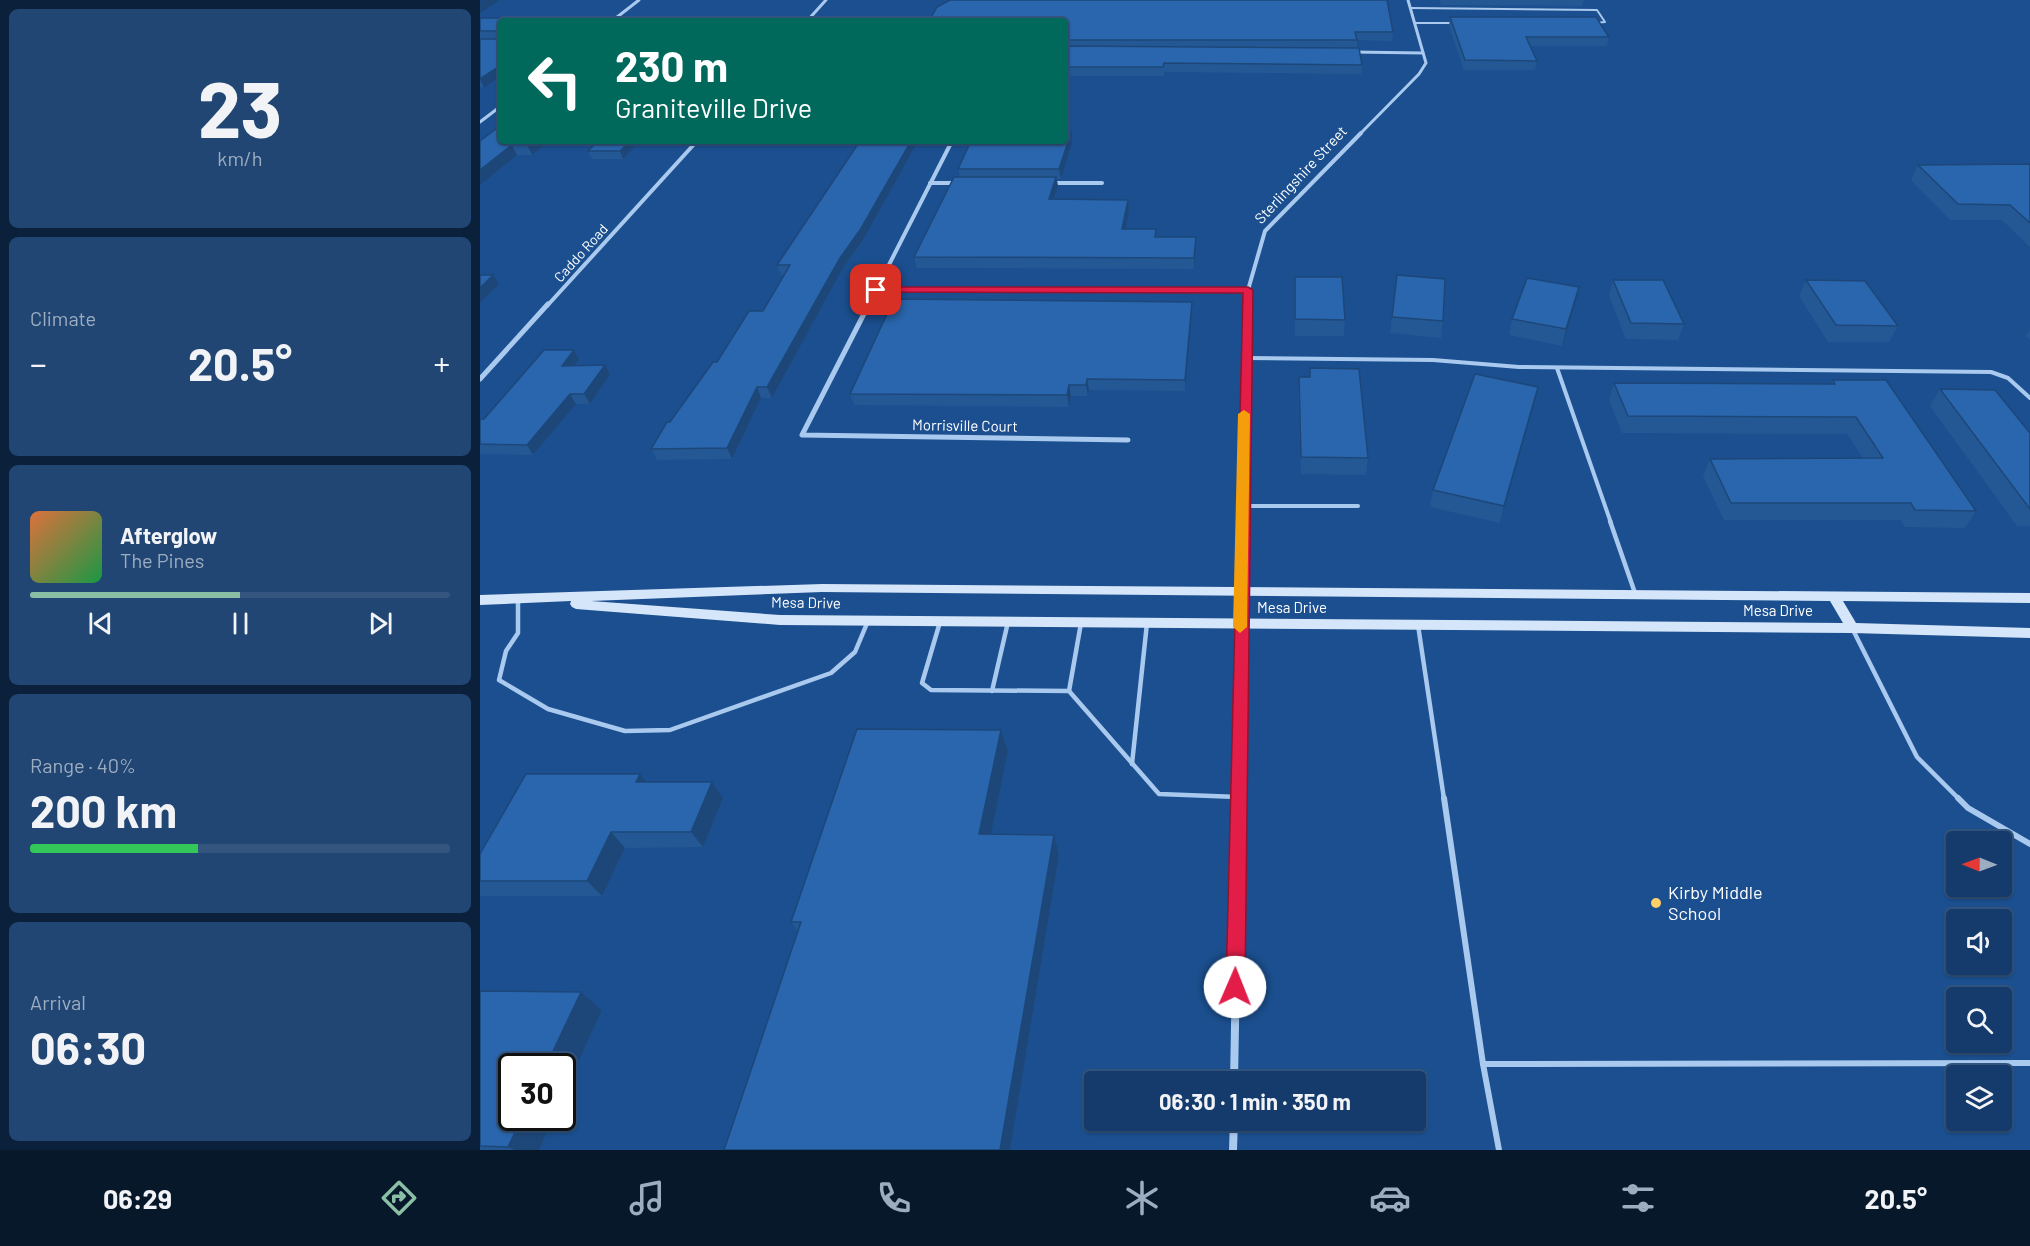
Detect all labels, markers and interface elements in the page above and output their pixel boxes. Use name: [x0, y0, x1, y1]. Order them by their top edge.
text: 230 m: [615, 40, 728, 90]
icon: left: [516, 42, 594, 120]
text: 23: [198, 60, 282, 154]
text: Graniteville Drive: [615, 91, 812, 123]
street label: Sterlingshire Street: [1250, 122, 1350, 227]
text: km/h: [217, 146, 263, 170]
street label: Caddo Road: [550, 220, 611, 285]
pin: [850, 264, 901, 315]
icon: arrive: [859, 273, 892, 306]
text: Climate: [30, 306, 96, 330]
text: 20.5°: [188, 336, 292, 390]
text: −: [30, 343, 47, 383]
text: +: [434, 343, 450, 383]
street label: Morrisville Court: [912, 415, 1018, 435]
text: Afterglow: [120, 522, 217, 548]
text: The Pines: [120, 548, 204, 572]
street label: Mesa Drive: [771, 592, 841, 612]
street label: Mesa Drive: [1257, 598, 1327, 616]
street label: Mesa Drive: [1743, 601, 1813, 619]
icon: previous: [84, 607, 117, 640]
icon: pause: [224, 607, 257, 640]
icon: next: [364, 607, 397, 640]
text: Range · 40%: [30, 753, 136, 777]
text: 200 km: [30, 783, 177, 837]
north arrow: [1946, 831, 2012, 897]
map controls: [1946, 831, 2012, 1131]
place label: Kirby Middle School: [1668, 881, 1763, 924]
marker: Kirby Middle School: [1649, 896, 1663, 910]
button: sound: [1946, 909, 2012, 975]
position arrow: [1203, 955, 1267, 1019]
button: search: [1946, 987, 2012, 1053]
text: Arrival: [30, 990, 86, 1014]
text: 06:30: [30, 1020, 146, 1074]
speed limit sign: 30: [498, 1053, 576, 1131]
button: layers: [1946, 1065, 2012, 1131]
text: 06:30 · 1 min · 350 m: [1159, 1088, 1351, 1114]
icon: directions: [378, 1177, 420, 1219]
icon: music: [626, 1177, 668, 1219]
icon: phone: [873, 1177, 915, 1219]
icon: climate: [1121, 1177, 1163, 1219]
icon: car: [1369, 1177, 1411, 1219]
icon: filters: [1617, 1177, 1659, 1219]
text: 06:29: [103, 1182, 172, 1214]
text: 20.5°: [1865, 1182, 1927, 1214]

